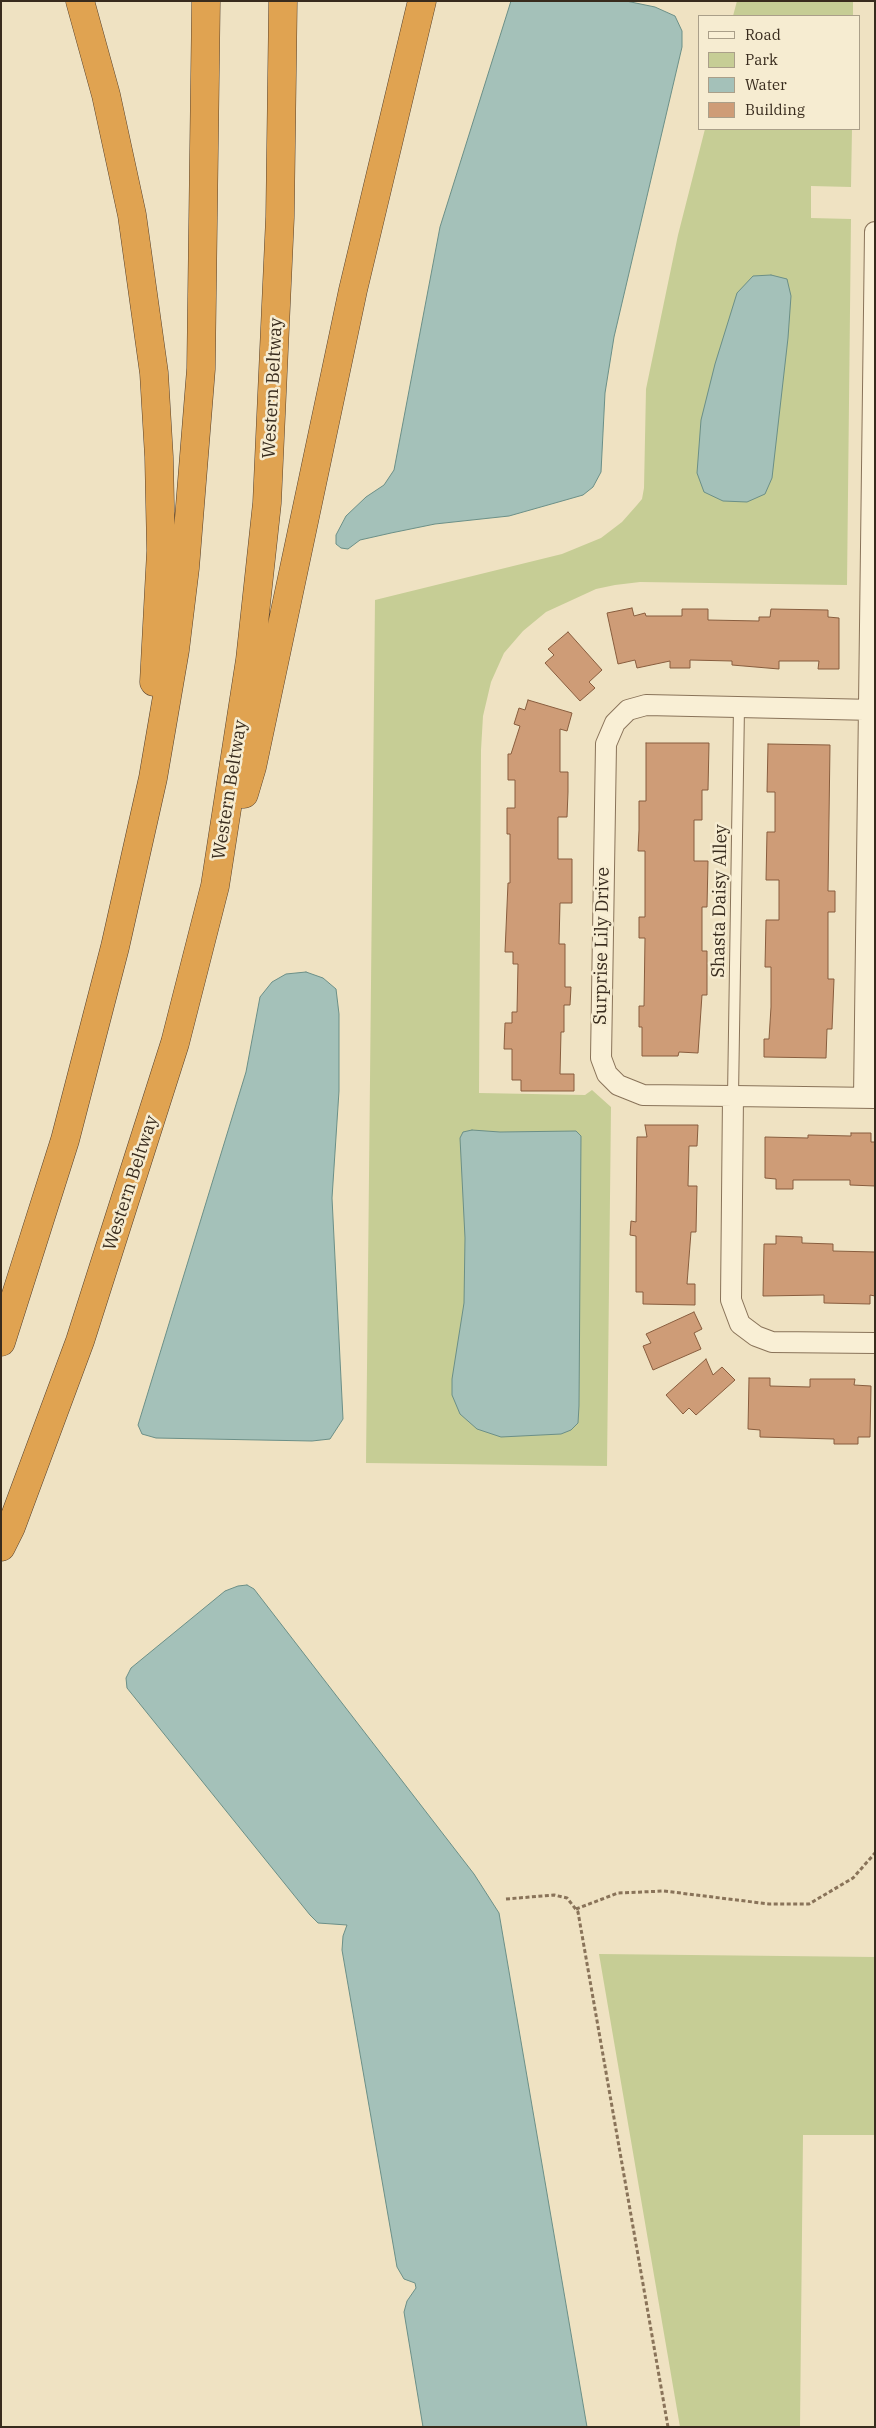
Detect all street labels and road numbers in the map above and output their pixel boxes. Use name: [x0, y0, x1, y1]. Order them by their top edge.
street label: Western Beltway: [259, 317, 287, 459]
street label: Western Beltway: [208, 719, 252, 861]
street label: Shasta Daisy Alley: [708, 824, 732, 978]
street label: Surprise Lily Drive: [590, 867, 614, 1025]
street label: Western Beltway: [99, 1113, 163, 1253]

